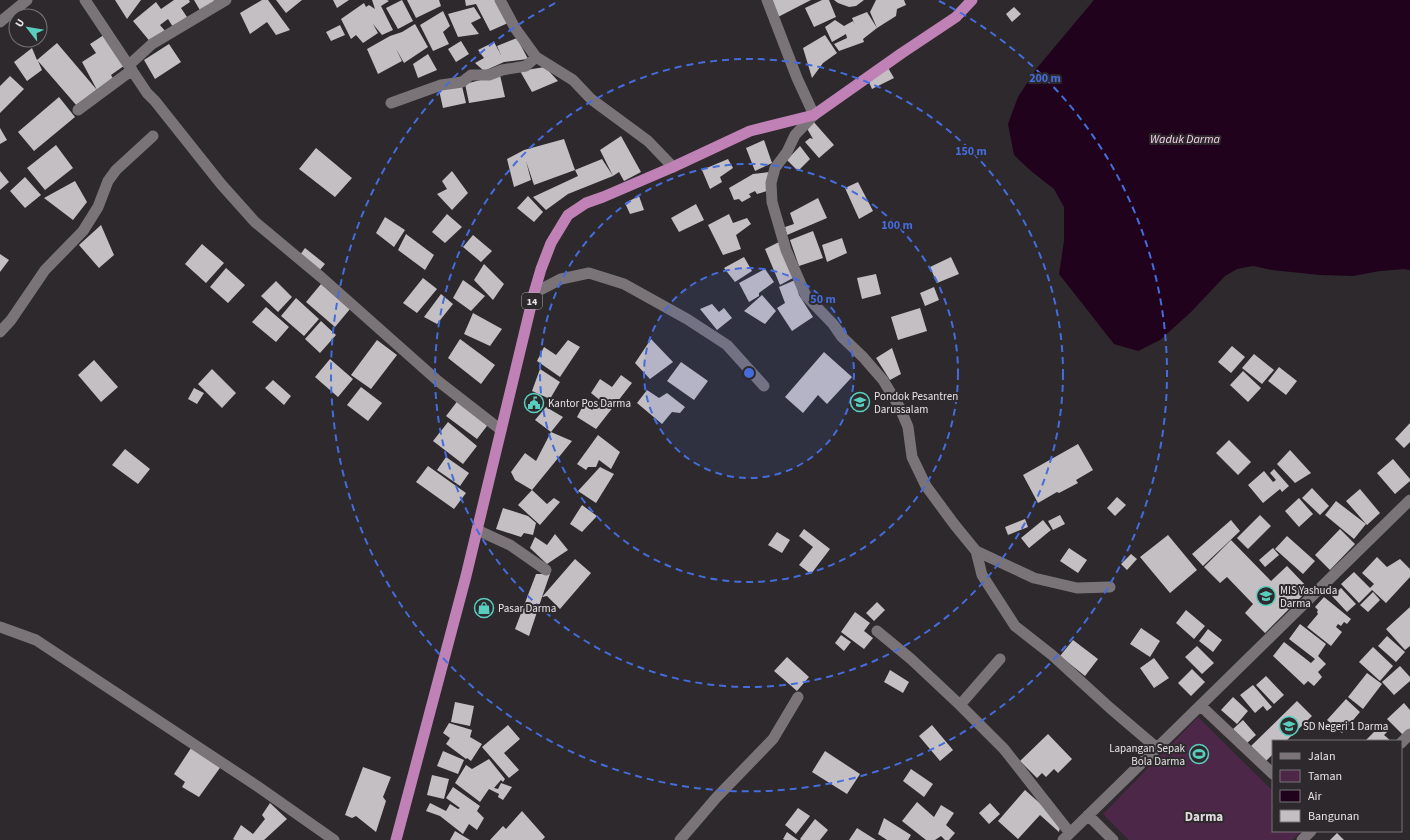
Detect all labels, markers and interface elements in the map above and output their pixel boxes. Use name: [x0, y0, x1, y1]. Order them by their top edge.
north arrow: [8, 8, 48, 48]
text: U: [12, 16, 28, 30]
text: 200 m: [1029, 70, 1061, 87]
water label: Waduk Darma: [1150, 131, 1221, 148]
text: 150 m: [955, 143, 987, 160]
text: 100 m: [881, 217, 913, 234]
text: 50 m: [810, 291, 836, 308]
road number: 14: [522, 293, 542, 309]
centre of rings: [742, 366, 756, 380]
place label: Pondok Pesantren Darussalam: [874, 389, 958, 417]
school or university icon: Pondok Pesantren Darussalam: [849, 391, 871, 413]
public building icon: Kantor Pos Darma: [523, 392, 545, 414]
place label: Kantor Pos Darma: [548, 396, 631, 411]
place label: MIS Yashuda Darma: [1280, 583, 1337, 611]
school or university icon: MIS Yashuda Darma: [1255, 585, 1277, 607]
shop icon: Pasar Darma: [473, 597, 495, 619]
place label: Pasar Darma: [498, 601, 556, 616]
school or university icon: SD Negeri 1 Darma: [1278, 715, 1300, 737]
place label: SD Negeri 1 Darma: [1303, 719, 1388, 734]
legend: [1272, 740, 1402, 832]
place label: Lapangan Sepak Bola Darma: [1109, 741, 1186, 769]
sports icon: Lapangan Sepak Bola Darma: [1188, 743, 1210, 765]
text: Jalan: [1308, 748, 1335, 765]
text: Taman: [1308, 768, 1342, 785]
text: Air: [1308, 788, 1322, 805]
district label: Darma: [1185, 808, 1223, 826]
text: Bangunan: [1308, 808, 1359, 825]

